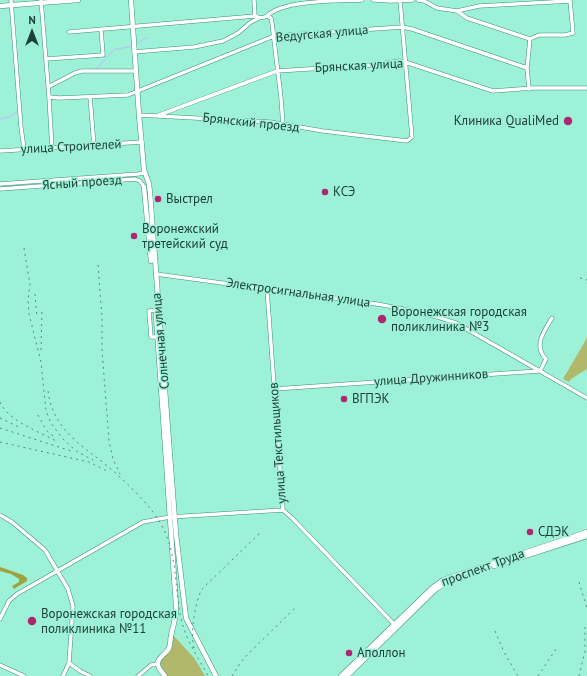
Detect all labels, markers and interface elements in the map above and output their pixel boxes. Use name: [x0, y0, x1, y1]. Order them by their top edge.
north arrow: [12, 12, 52, 52]
text: N: [28, 13, 36, 27]
street label: Ведугская улица: [275, 22, 369, 46]
street label: Брянская улица: [314, 56, 404, 76]
street label: Брянский проезд: [202, 110, 300, 136]
place label: Клиника QualiMed: [454, 113, 559, 129]
marker: Клиника QualiMed: [562, 115, 574, 127]
street label: улица Строителей: [20, 137, 122, 157]
street label: Ясный проезд: [42, 172, 122, 194]
place label: КСЭ: [333, 184, 355, 200]
marker: КСЭ: [320, 187, 330, 197]
place label: Выстрел: [166, 191, 213, 207]
marker: Выстрел: [153, 194, 163, 204]
place label: Воронежский третейский суд: [142, 221, 228, 252]
marker: Воронежский третейский суд: [129, 231, 139, 241]
street label: Электросигнальная улица: [225, 275, 371, 311]
street label: Солнечная улица: [149, 292, 173, 390]
place label: Воронежская городская поликлиника №3: [391, 304, 527, 335]
marker: Воронежская городская поликлиника №3: [376, 313, 388, 325]
street label: улица Дружинников: [373, 366, 489, 390]
street label: улица Текстильщиков: [266, 382, 290, 504]
place label: ВГПЭК: [352, 391, 389, 407]
marker: ВГПЭК: [339, 394, 349, 404]
place label: СДЭК: [538, 524, 569, 540]
marker: СДЭК: [525, 527, 535, 537]
street label: проспект Труда: [439, 546, 527, 590]
place label: Воронежская городская поликлиника №11: [41, 606, 177, 637]
marker: Воронежская городская поликлиника №11: [26, 615, 38, 627]
place label: Аполлон: [357, 645, 406, 661]
marker: Аполлон: [344, 648, 354, 658]

